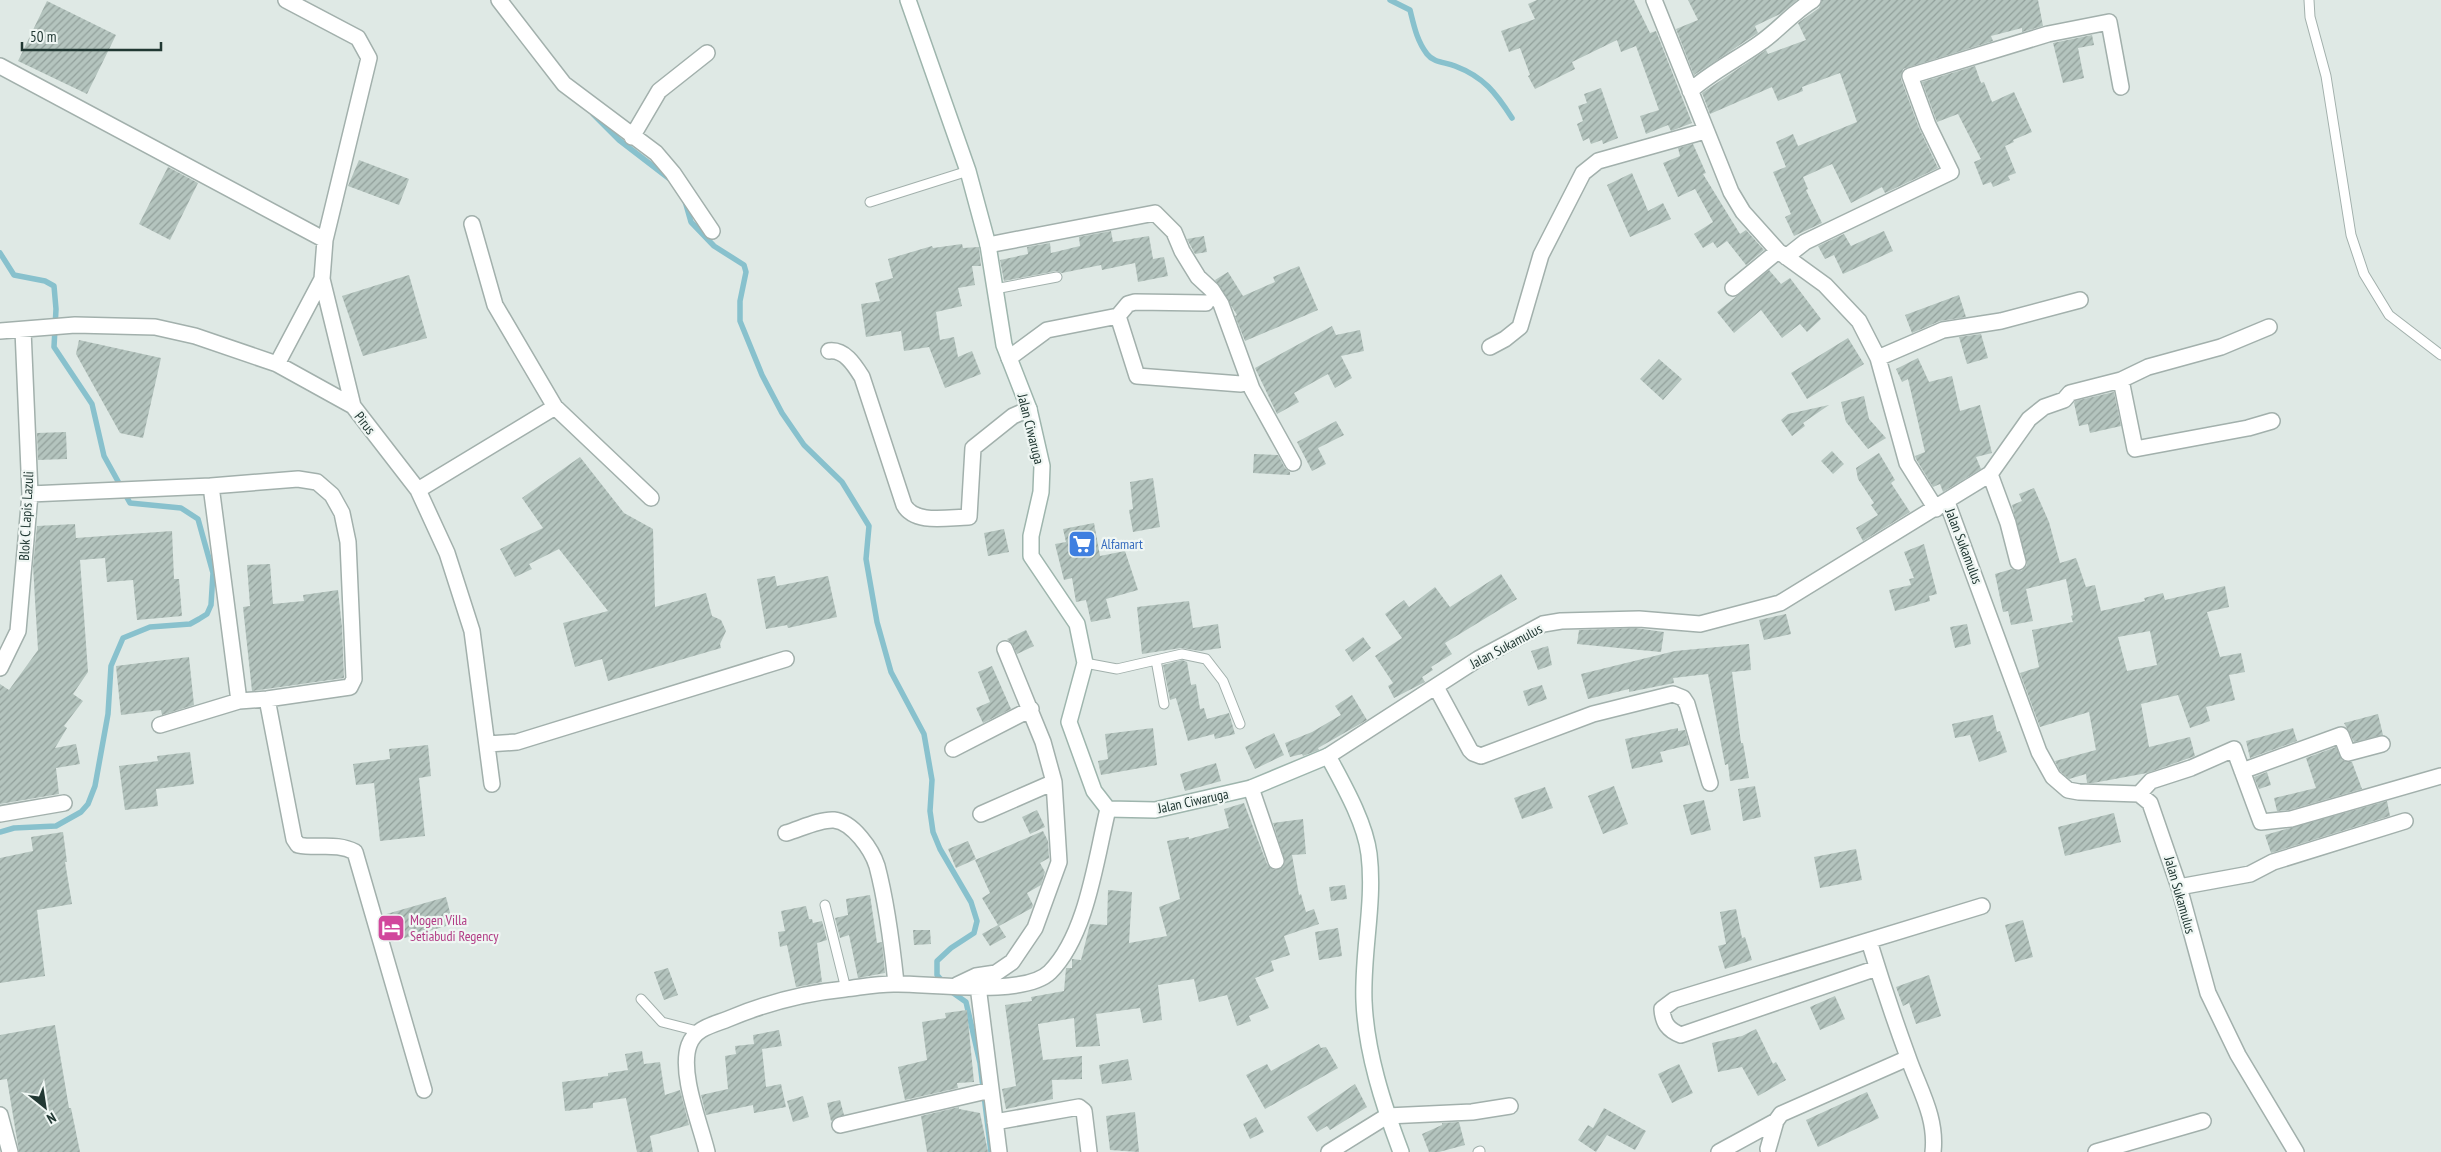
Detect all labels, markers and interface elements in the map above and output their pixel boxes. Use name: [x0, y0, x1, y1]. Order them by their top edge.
scale bar: [22, 20, 161, 52]
text: 50 m: [30, 27, 56, 46]
street label: Jalan Ciwaruga: [1013, 391, 1048, 466]
street label: Pirus: [351, 408, 380, 438]
street label: Blok C Lapis Lazuli: [15, 471, 37, 561]
street label: Jalan Sukamulus: [1941, 505, 1987, 586]
supermarket icon: Alfamart: [1067, 529, 1097, 559]
place label: Alfamart: [1101, 535, 1143, 553]
street label: Jalan Sukamulus: [1466, 619, 1545, 673]
street label: Jalan Ciwaruga: [1155, 785, 1230, 817]
street label: Jalan Sukamulus: [2160, 853, 2200, 936]
place label: Mogen Villa Setiabudi Regency: [410, 911, 499, 945]
hotel icon: Mogen Villa Setiabudi Regency: [376, 913, 406, 943]
north arrow: [20, 1082, 70, 1132]
text: N: [44, 1109, 59, 1128]

